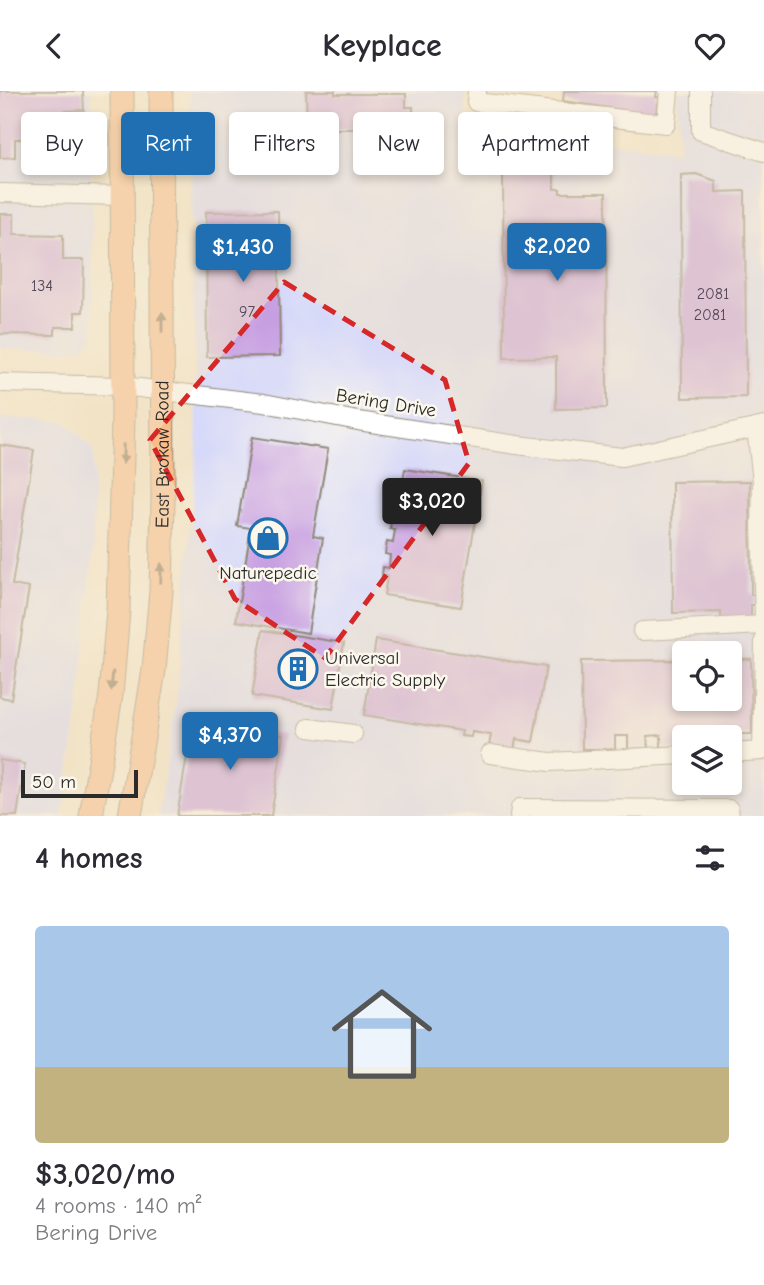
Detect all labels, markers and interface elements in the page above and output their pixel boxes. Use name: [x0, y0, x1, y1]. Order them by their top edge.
icon: back: [35, 27, 73, 65]
text: Keyplace: [322, 27, 442, 64]
icon: heart: [691, 27, 729, 65]
chip: Buy: [21, 112, 107, 175]
chip: Rent: [121, 112, 215, 175]
chip: Filters: [229, 112, 339, 175]
chip: New: [353, 112, 444, 175]
chip: Apartment: [458, 112, 613, 175]
pin: $2,020: [500, 223, 614, 283]
pin: $1,430: [186, 225, 300, 284]
text: $2,020: [523, 232, 591, 259]
text: $1,430: [212, 233, 274, 260]
house number: 134: [31, 277, 53, 295]
house number: 2081: [697, 285, 729, 303]
house number: 97: [239, 303, 255, 321]
house number: 2081: [694, 306, 726, 324]
one-way arrow: [156, 311, 168, 333]
street label: East Brokaw Road: [151, 380, 174, 528]
street label: Bering Drive: [334, 384, 438, 422]
one-way arrow: [117, 443, 128, 465]
pin: $3,020: [375, 479, 489, 538]
text: $3,020: [398, 487, 466, 514]
shop icon: Naturepedic: [247, 517, 289, 559]
one-way arrow: [155, 562, 167, 584]
place label: Naturepedic: [219, 562, 317, 584]
map controls: [672, 641, 742, 795]
button: locate: [672, 641, 742, 711]
place label: Universal Electric Supply: [325, 647, 446, 691]
building icon: Universal Electric Supply: [277, 648, 319, 690]
one-way arrow: [106, 670, 117, 692]
pin: $4,370: [173, 713, 287, 772]
text: $4,370: [198, 721, 262, 748]
button: layers: [672, 725, 742, 795]
scale bar: [21, 767, 138, 799]
text: 50 m: [32, 771, 76, 793]
icon: filters: [691, 839, 729, 877]
text: 4 homes: [35, 841, 142, 876]
icon: home: [319, 971, 445, 1097]
text: $3,020/mo: [35, 1157, 175, 1192]
text: 4 rooms · 140 m²: [35, 1192, 202, 1219]
text: Bering Drive: [35, 1219, 157, 1246]

